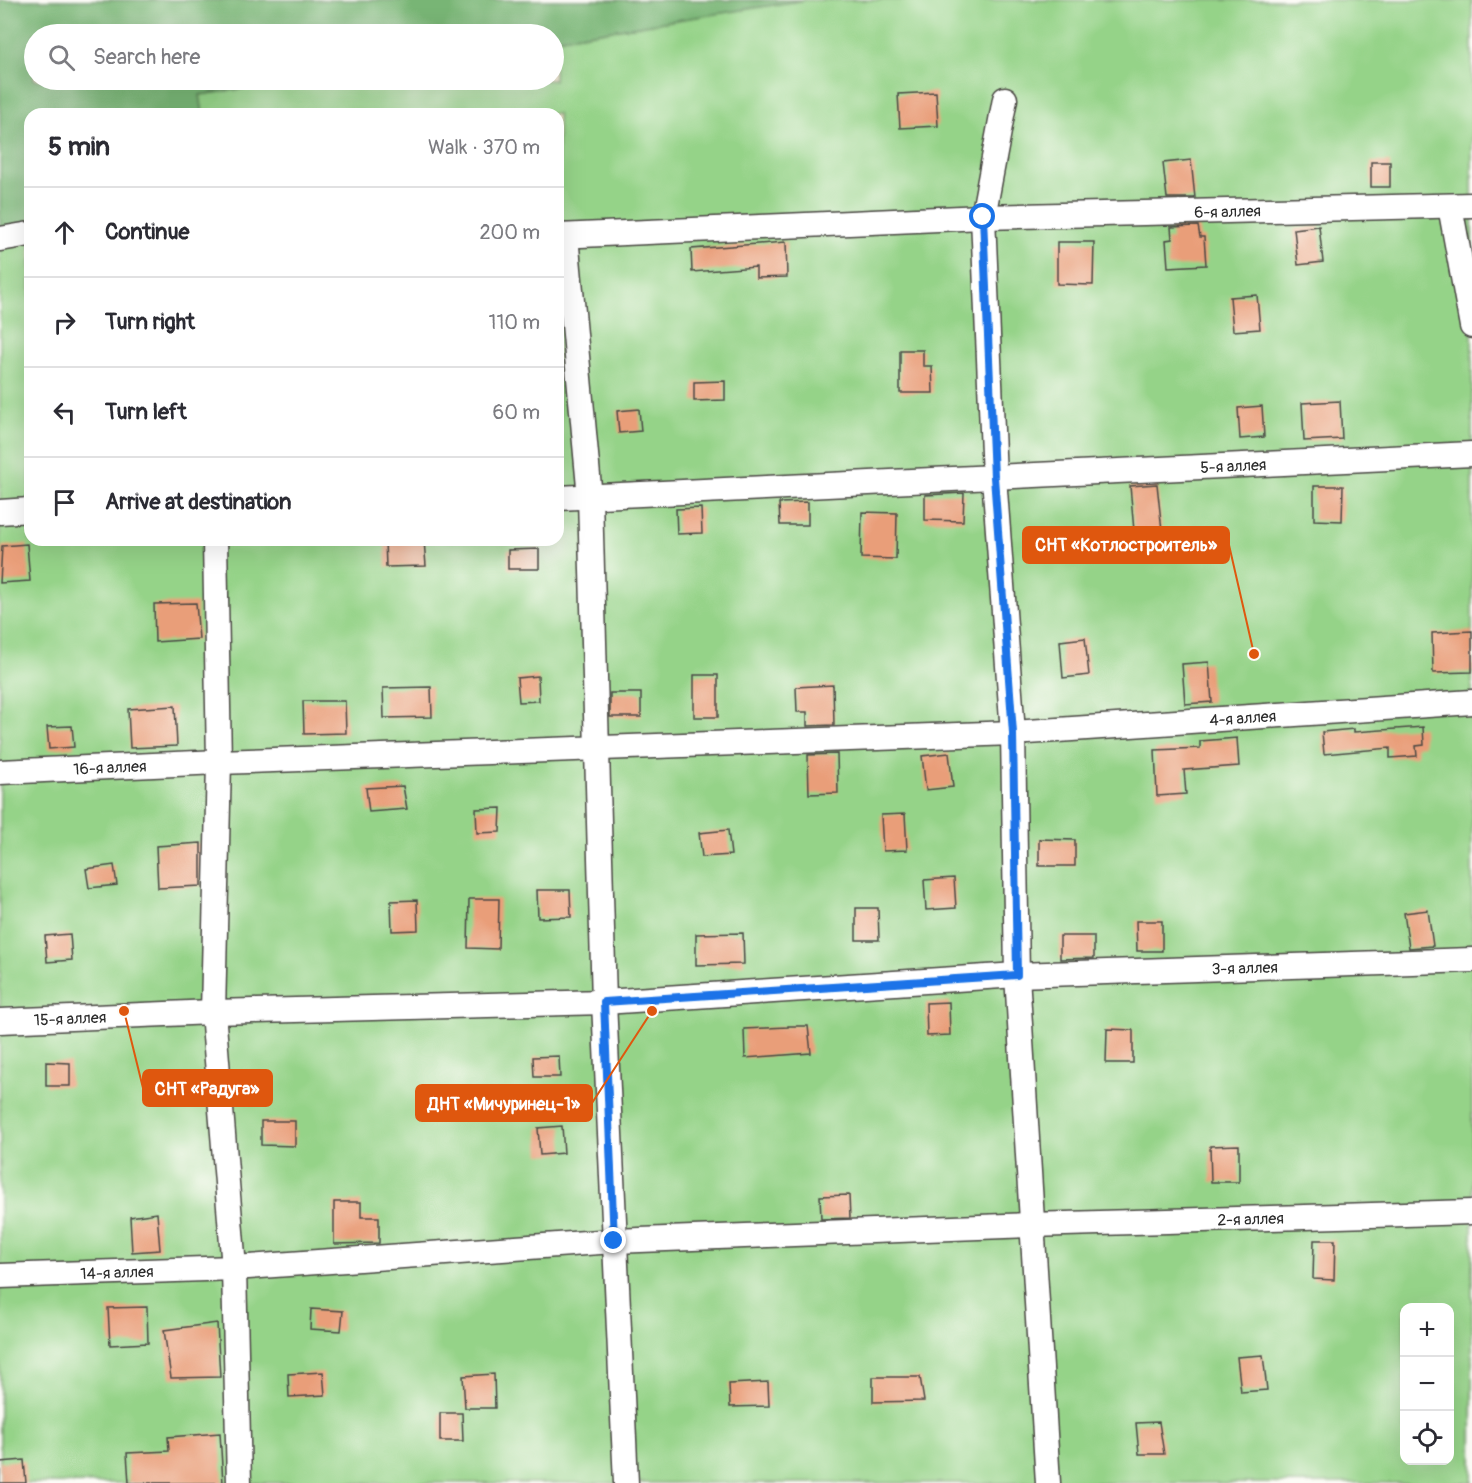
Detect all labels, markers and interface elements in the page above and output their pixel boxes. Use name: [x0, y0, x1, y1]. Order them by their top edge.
search box: [24, 24, 564, 90]
icon: search: [45, 41, 78, 74]
text: Search here: [93, 43, 200, 71]
text: 5 min: [48, 131, 110, 163]
text: Walk · 370 m: [428, 135, 540, 160]
street label: 6-я аллея: [1194, 201, 1261, 223]
route start: [969, 203, 995, 229]
icon: ahead: [48, 216, 81, 249]
text: Continue: [105, 218, 189, 246]
text: 200 m: [479, 220, 540, 245]
icon: right: [48, 306, 81, 339]
text: Turn right: [105, 308, 195, 336]
text: 110 m: [489, 310, 540, 335]
icon: left: [48, 396, 81, 429]
text: Turn left: [105, 398, 187, 426]
text: 60 m: [493, 400, 540, 425]
street label: 5-я аллея: [1200, 455, 1267, 478]
icon: arrive: [48, 486, 81, 519]
text: Arrive at destination: [105, 488, 291, 516]
callout: СНТ «Котлостроитель»: [1023, 527, 1229, 563]
text: СНТ «Котлостроитель»: [1035, 534, 1218, 557]
street label: 4-я аллея: [1209, 706, 1277, 731]
street label: 16-я аллея: [73, 756, 147, 780]
street label: 3-я аллея: [1211, 957, 1278, 980]
street label: 15-я аллея: [33, 1008, 107, 1031]
callout: СНТ «Радуга»: [143, 1070, 272, 1106]
text: СНТ «Радуга»: [155, 1078, 260, 1101]
callout: ДНТ «Мичуринец-1»: [416, 1085, 592, 1121]
text: ДНТ «Мичуринец-1»: [427, 1093, 581, 1116]
street label: 2-я аллея: [1217, 1209, 1284, 1231]
route end: [600, 1227, 626, 1253]
street label: 14-я аллея: [80, 1262, 154, 1284]
map controls: [1400, 1303, 1454, 1465]
button: +: [1400, 1303, 1454, 1357]
button: −: [1400, 1357, 1454, 1411]
button: locate: [1400, 1411, 1454, 1465]

